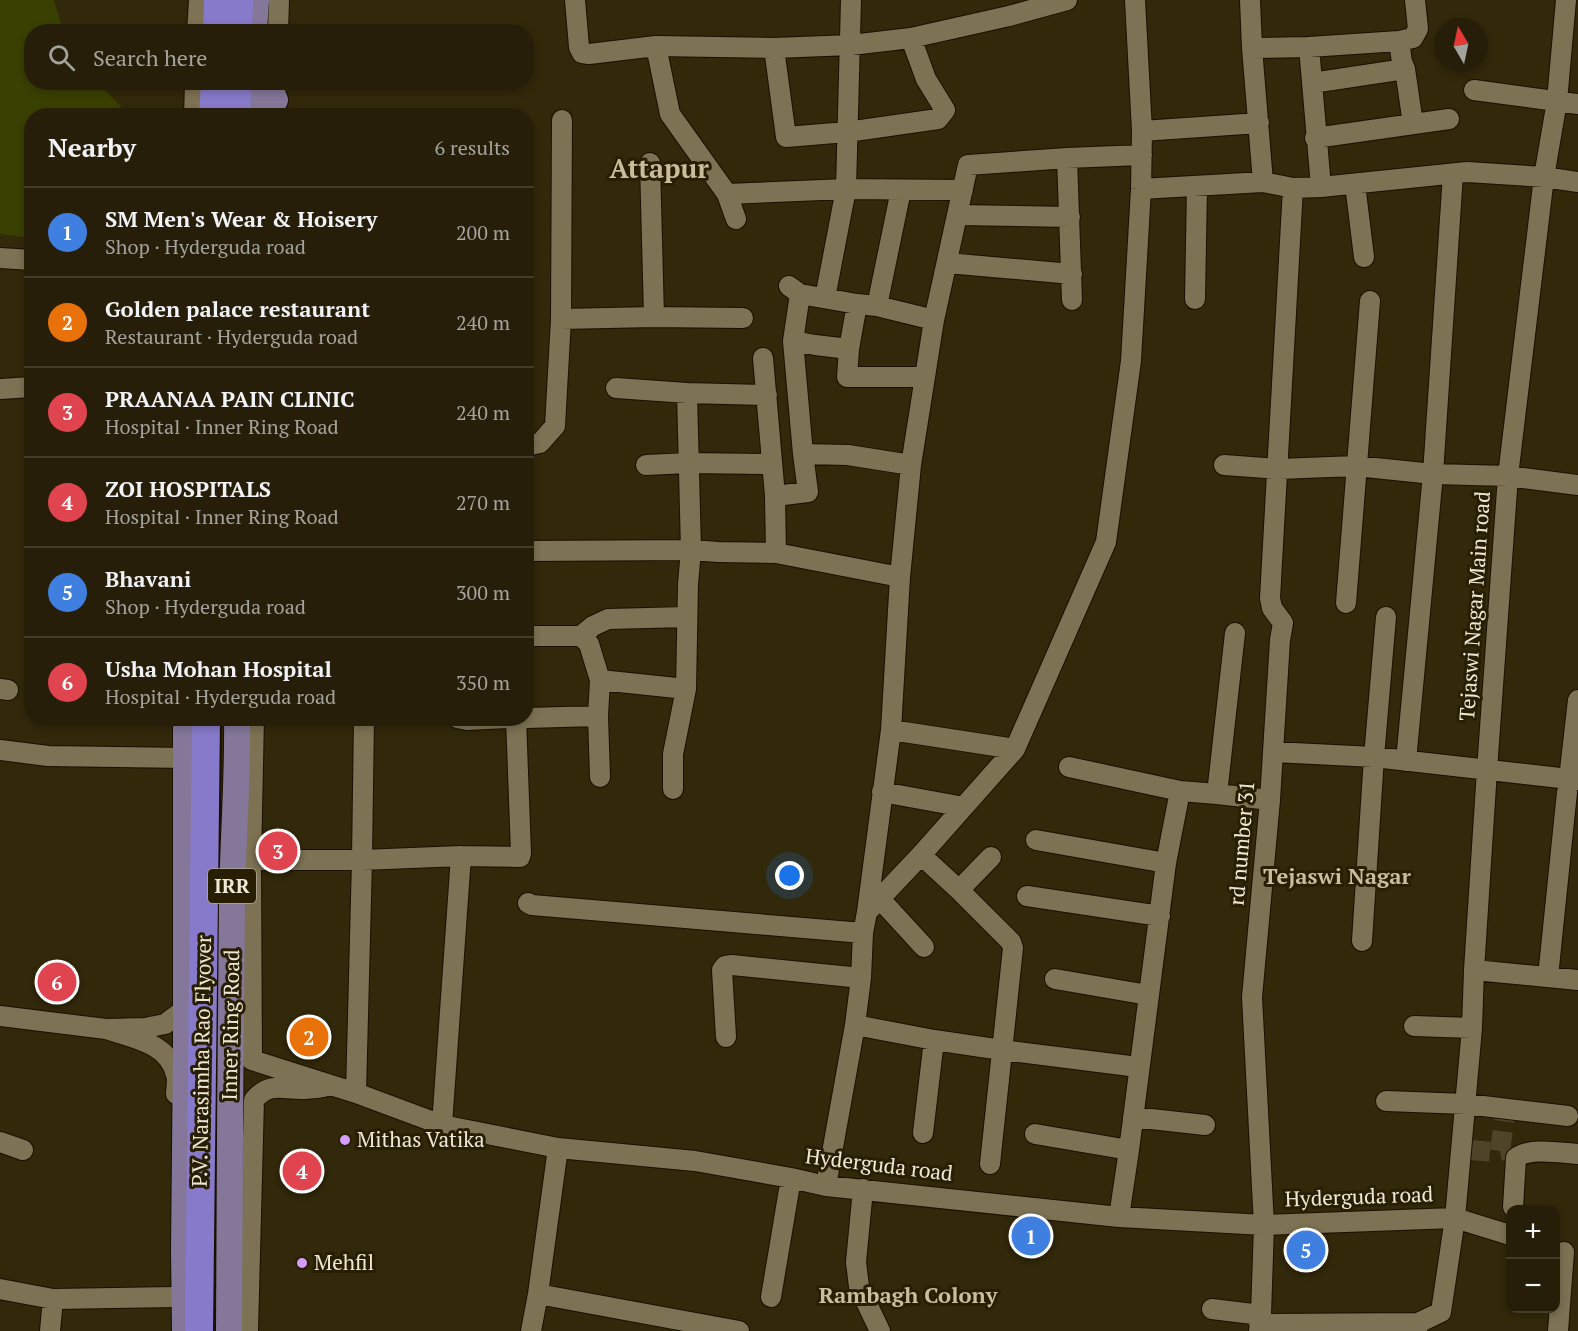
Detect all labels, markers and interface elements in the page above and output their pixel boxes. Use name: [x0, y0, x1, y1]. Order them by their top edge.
north arrow: [1434, 18, 1488, 72]
search box: [24, 24, 534, 90]
icon: search: [45, 41, 78, 74]
text: Search here: [93, 43, 207, 72]
text: Nearby: [48, 130, 136, 164]
text: 6 results: [435, 134, 510, 161]
district label: Attapur: [609, 150, 709, 186]
text: SM Men's Wear & Hoisery: [105, 204, 377, 233]
text: 1: [62, 219, 73, 246]
text: 200 m: [456, 219, 510, 246]
text: Shop · Hyderguda road: [105, 233, 306, 260]
text: Golden palace restaurant: [105, 294, 370, 323]
text: 2: [62, 309, 73, 336]
text: 240 m: [456, 309, 510, 336]
text: Restaurant · Hyderguda road: [105, 323, 358, 350]
text: PRAANAA PAIN CLINIC: [105, 384, 355, 413]
text: 3: [62, 399, 73, 426]
text: 240 m: [456, 399, 510, 426]
text: Hospital · Inner Ring Road: [105, 413, 339, 440]
text: ZOI HOSPITALS: [105, 474, 271, 503]
text: 4: [62, 489, 73, 516]
text: 270 m: [456, 489, 510, 516]
street label: Tejaswi Nagar Main road: [1452, 490, 1496, 722]
text: Hospital · Inner Ring Road: [105, 503, 339, 530]
text: Bhavani: [105, 564, 191, 593]
text: 5: [62, 579, 73, 606]
text: 300 m: [456, 579, 510, 606]
text: Shop · Hyderguda road: [105, 593, 306, 620]
text: Usha Mohan Hospital: [105, 654, 332, 683]
text: 6: [62, 669, 73, 696]
text: 350 m: [456, 669, 510, 696]
text: Hospital · Hyderguda road: [105, 683, 336, 710]
street label: rd number 31: [1222, 779, 1260, 906]
pin: 3: [258, 828, 298, 874]
your location: [775, 861, 804, 890]
district label: Tejaswi Nagar: [1263, 861, 1412, 890]
road number: IRR: [208, 869, 256, 903]
street label: P.V. Narasimha Rao Flyover: [185, 935, 217, 1187]
street label: Inner Ring Road: [215, 949, 245, 1101]
pin: 6: [38, 960, 76, 1004]
pin: 2: [290, 1014, 328, 1060]
place label: Mithas Vatika: [357, 1125, 485, 1153]
marker: Mithas Vatika: [338, 1133, 352, 1147]
street label: Hyderguda road: [804, 1141, 955, 1187]
pin: 4: [282, 1148, 322, 1194]
street label: Hyderguda road: [1284, 1179, 1434, 1213]
map controls: [1506, 1205, 1560, 1313]
button: +: [1506, 1205, 1560, 1259]
pin: 1: [1012, 1214, 1050, 1258]
pin: 5: [1286, 1228, 1326, 1272]
place label: Mehfil: [314, 1248, 374, 1276]
marker: Mehfil: [295, 1256, 309, 1270]
button: −: [1506, 1259, 1560, 1313]
district label: Rambagh Colony: [819, 1280, 998, 1309]

